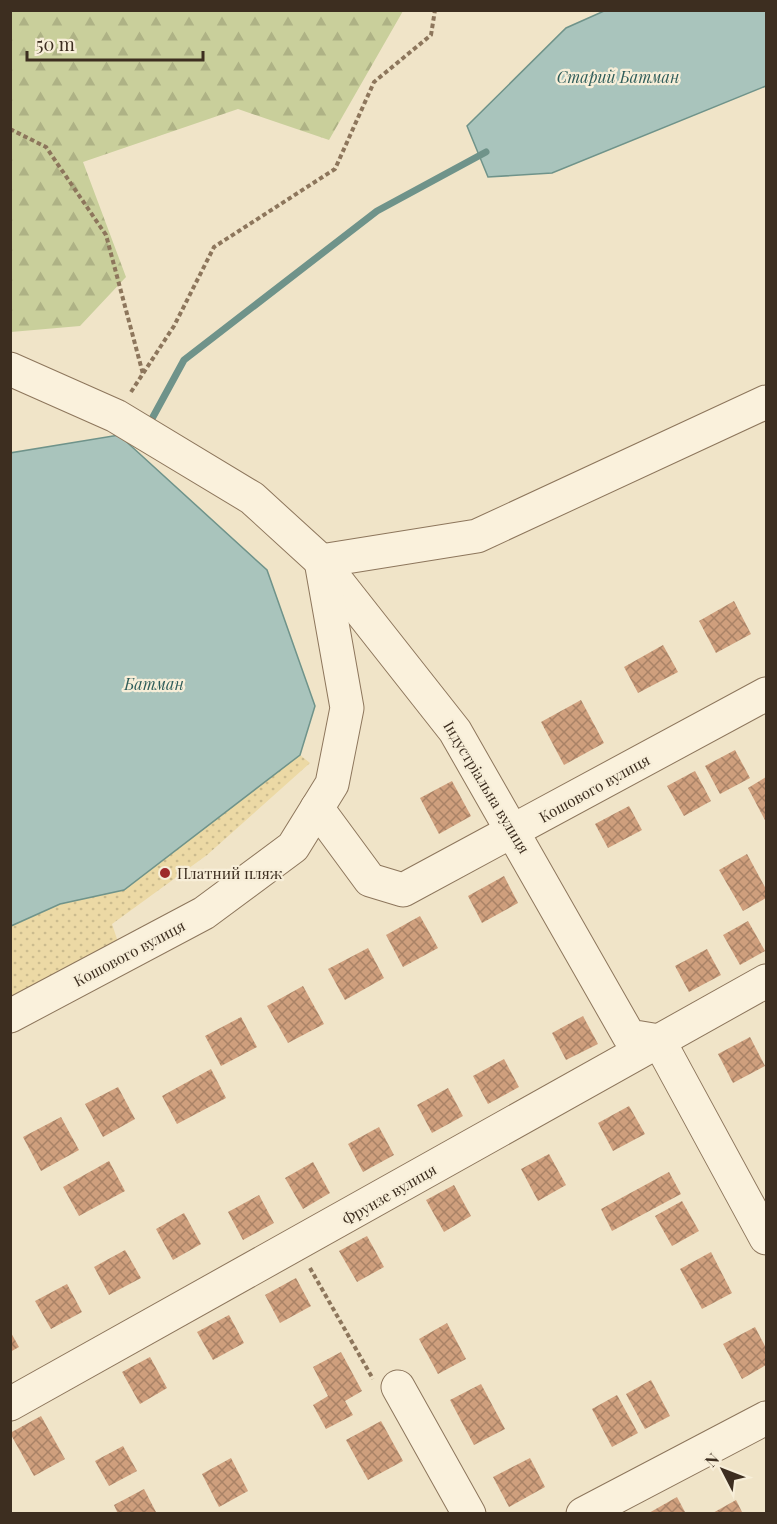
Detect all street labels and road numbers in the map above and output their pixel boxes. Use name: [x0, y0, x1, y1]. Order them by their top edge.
street label: Індустріальна вулиця: [439, 717, 535, 857]
street label: Кошового вулиця: [535, 749, 653, 827]
street label: Кошового вулиця: [70, 915, 188, 991]
street label: Фрунзе вулиця: [338, 1159, 440, 1229]

